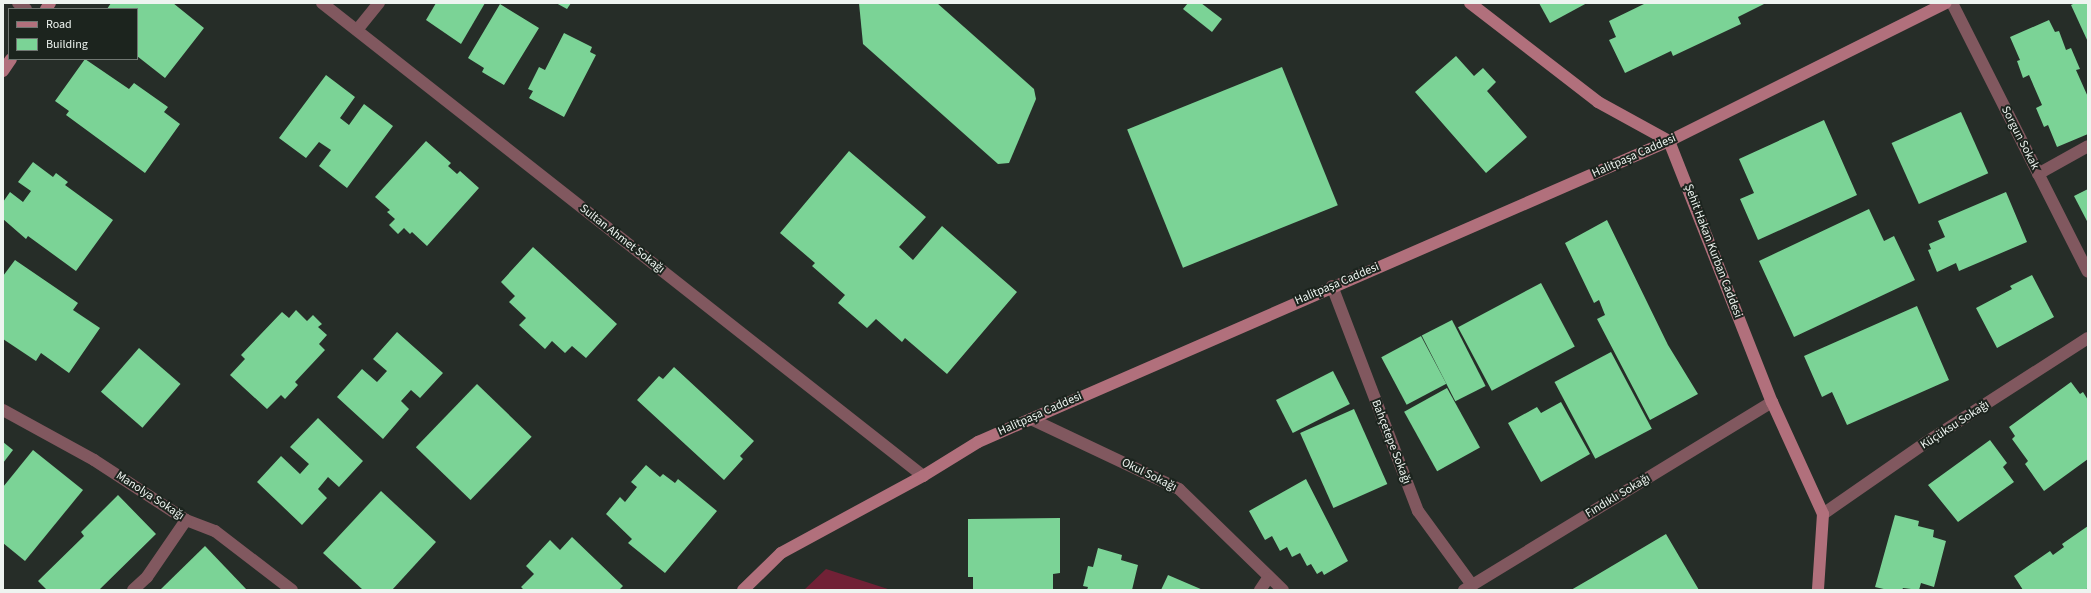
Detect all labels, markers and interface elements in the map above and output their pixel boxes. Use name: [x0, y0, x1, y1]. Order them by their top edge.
legend: [8, 8, 138, 60]
text: Road: [46, 16, 72, 33]
text: Building: [46, 36, 88, 53]
street label: Sorgun Sokak: [1998, 104, 2042, 172]
street label: Halitpaşa Caddesi: [1590, 131, 1678, 181]
street label: Şehit Hakan Kurban Caddesi: [1681, 182, 1745, 320]
street label: Sultan Ahmet Sokağı: [577, 201, 667, 277]
street label: Halitpaşa Caddesi: [1293, 260, 1381, 308]
street label: Halitpaşa Caddesi: [996, 389, 1084, 439]
street label: Küçüksu Sokağı: [1918, 397, 1992, 453]
street label: Bahçetepe Sokağı: [1368, 398, 1414, 486]
street label: Okul Sokağı: [1119, 455, 1179, 495]
street label: Manolya Sokağı: [113, 469, 187, 523]
street label: Fındıklı Sokağı: [1583, 471, 1653, 521]

